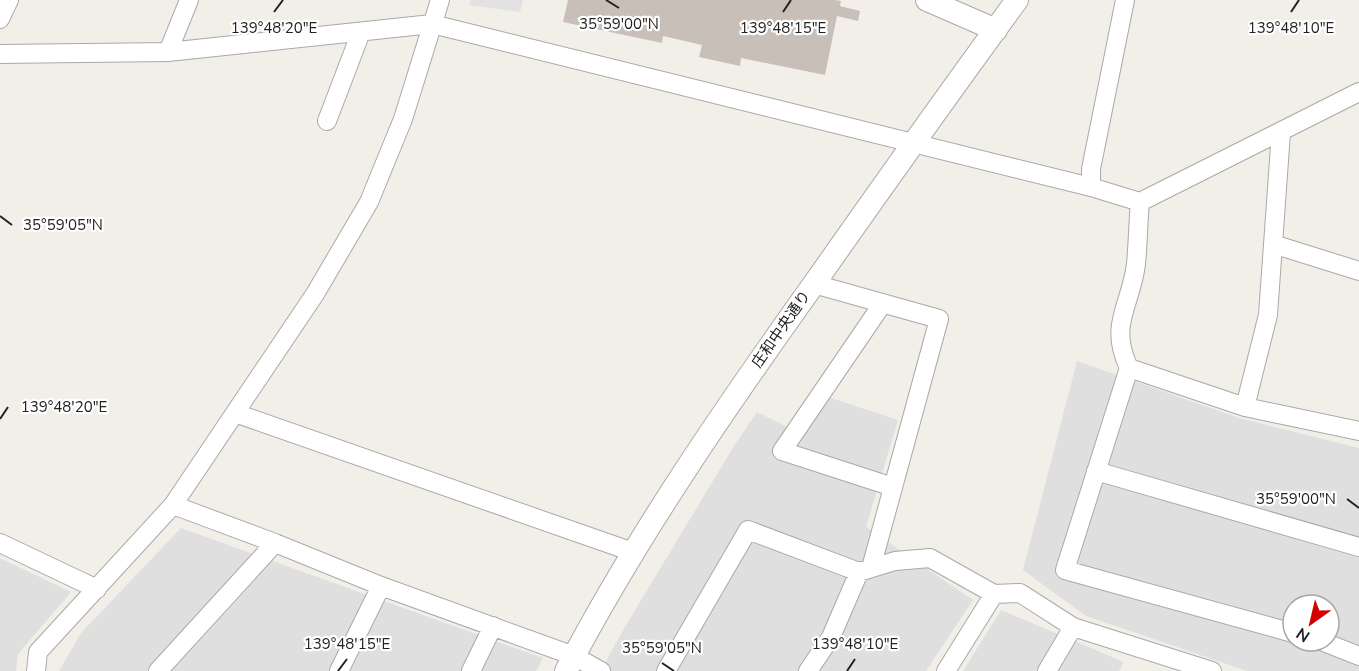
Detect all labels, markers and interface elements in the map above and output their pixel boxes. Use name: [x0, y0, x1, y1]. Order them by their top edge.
text: 35°59'00"N: [579, 14, 659, 34]
text: 139°48'20"E: [231, 18, 317, 38]
text: 139°48'15"E: [740, 18, 826, 38]
text: 139°48'10"E: [1248, 18, 1334, 38]
text: 35°59'05"N: [23, 215, 103, 235]
street label: 庄和中央通り: [747, 286, 815, 372]
text: 139°48'20"E: [21, 397, 107, 417]
text: 35°59'00"N: [1256, 489, 1336, 509]
north arrow: [1281, 593, 1341, 653]
text: N: [1292, 622, 1314, 647]
text: 139°48'15"E: [304, 634, 390, 654]
text: 139°48'10"E: [812, 634, 898, 654]
text: 35°59'05"N: [622, 638, 702, 658]

